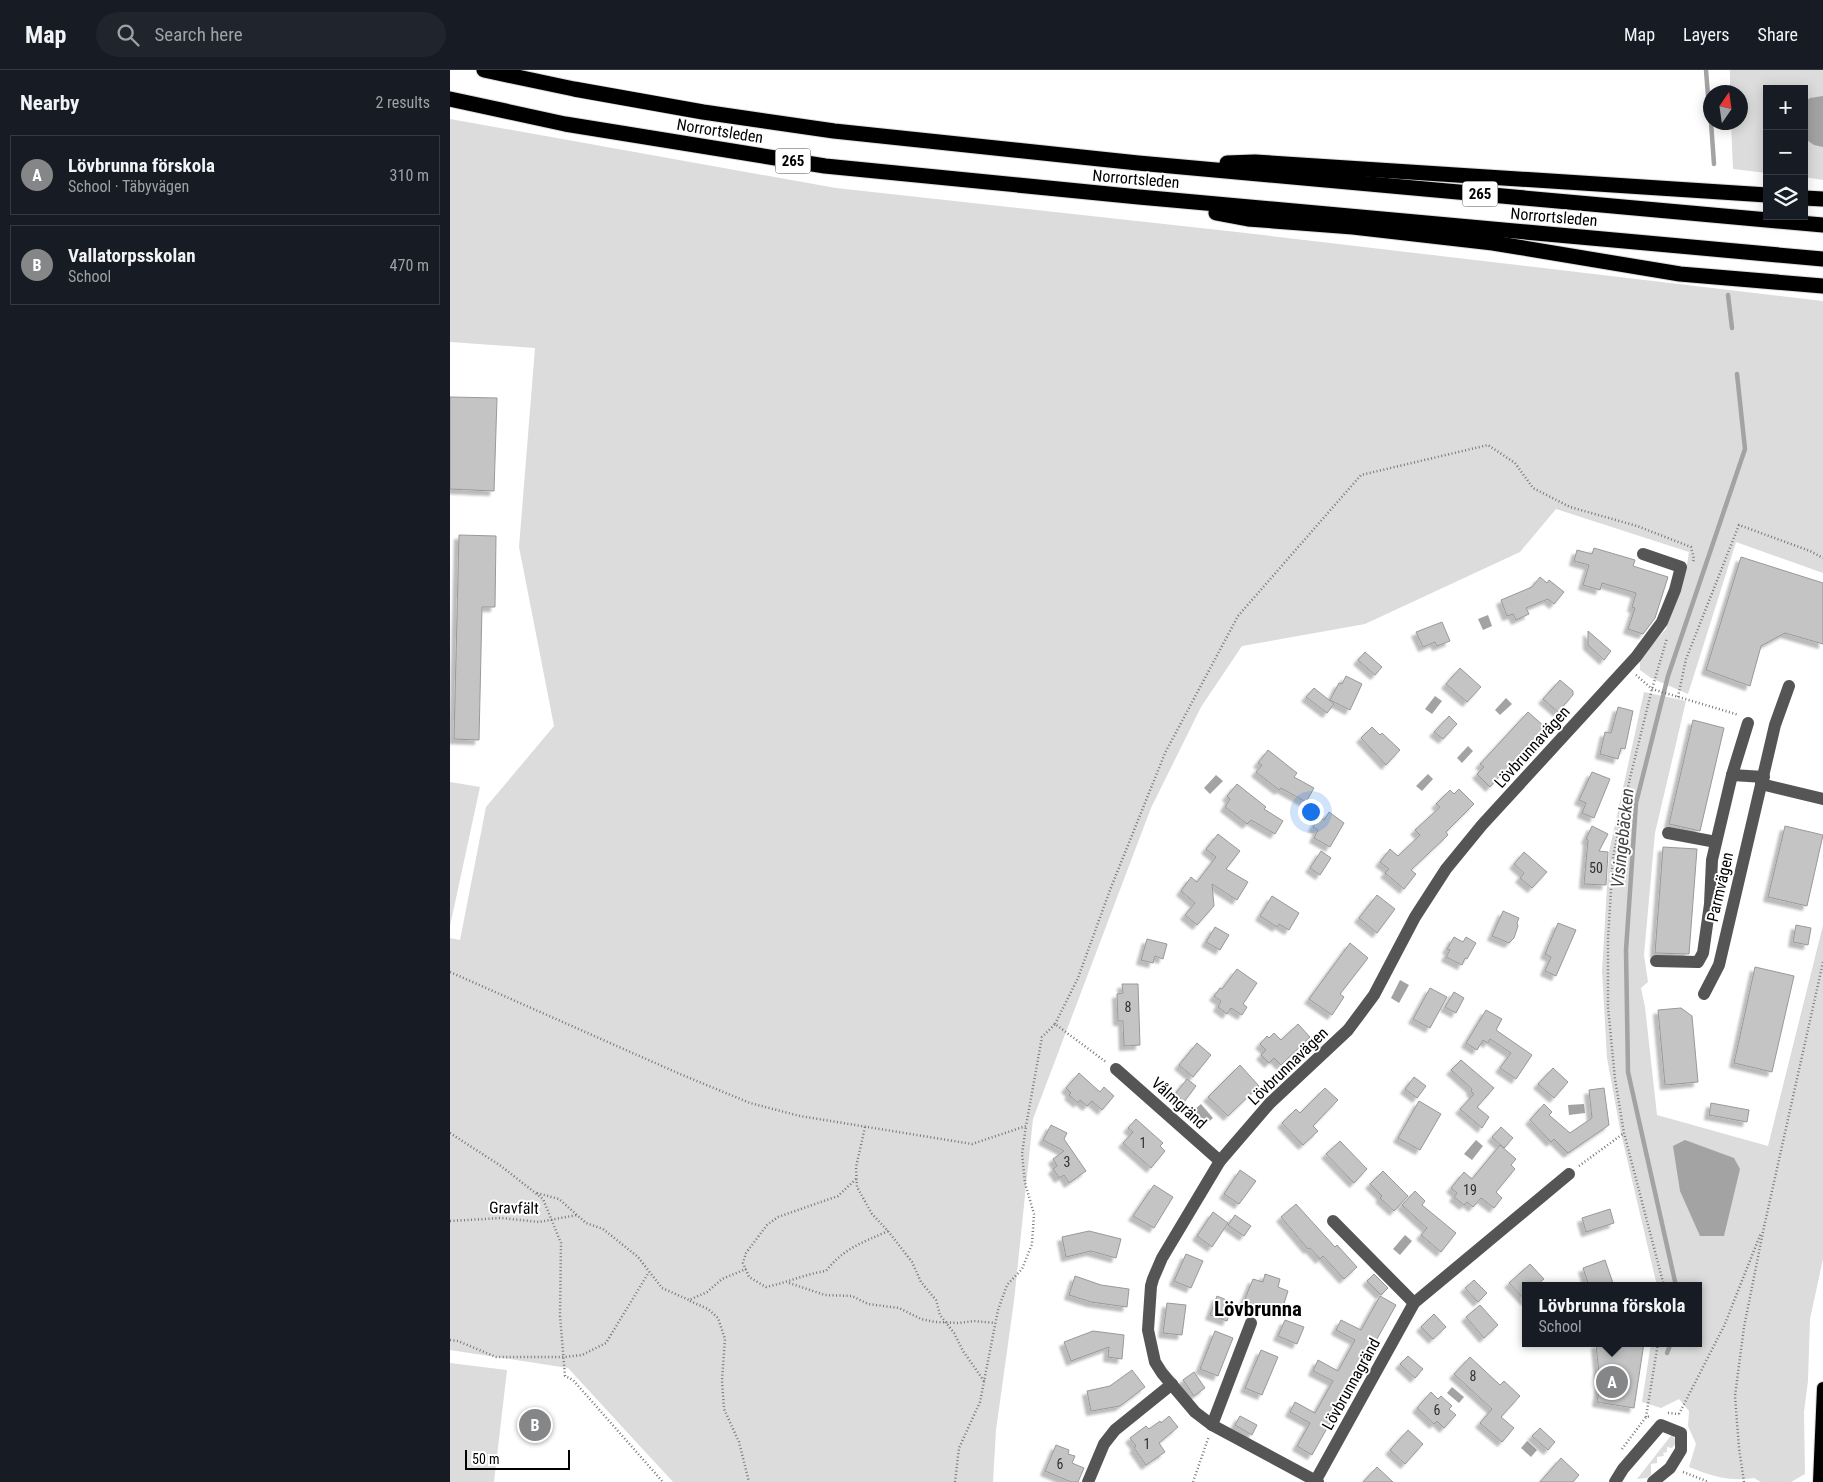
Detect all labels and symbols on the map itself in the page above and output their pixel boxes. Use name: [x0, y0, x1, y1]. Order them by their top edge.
north arrow: [1703, 85, 1748, 130]
street label: Norrortsleden: [675, 115, 765, 147]
road number: 265: [776, 148, 810, 174]
street label: Norrortsleden: [1092, 166, 1180, 192]
road number: 265: [1462, 182, 1498, 206]
street label: Norrortsleden: [1510, 204, 1598, 230]
street label: Lövbrunnavägen: [1490, 702, 1574, 792]
water label: Visingebäcken: [1606, 787, 1638, 889]
your location: [1298, 799, 1324, 825]
street label: Parmvägen: [1703, 850, 1737, 924]
house number: 50: [1589, 860, 1603, 876]
house number: 8: [1125, 999, 1132, 1015]
street label: Lövbrunnavägen: [1244, 1023, 1332, 1109]
street label: Vålmgränd: [1147, 1073, 1211, 1133]
house number: 1: [1140, 1135, 1146, 1151]
house number: 3: [1064, 1154, 1070, 1170]
house number: 19: [1463, 1182, 1477, 1198]
street label: Gravfält: [489, 1198, 539, 1218]
district label: Lövbrunna: [1214, 1297, 1302, 1321]
street label: Lövbrunnagränd: [1318, 1335, 1384, 1433]
pin: A: [1596, 1363, 1628, 1401]
house number: 8: [1470, 1368, 1477, 1384]
house number: 6: [1434, 1402, 1441, 1418]
pin: B: [519, 1406, 551, 1444]
house number: 1: [1144, 1436, 1150, 1452]
scale bar: [465, 1447, 570, 1470]
house number: 6: [1057, 1456, 1064, 1472]

